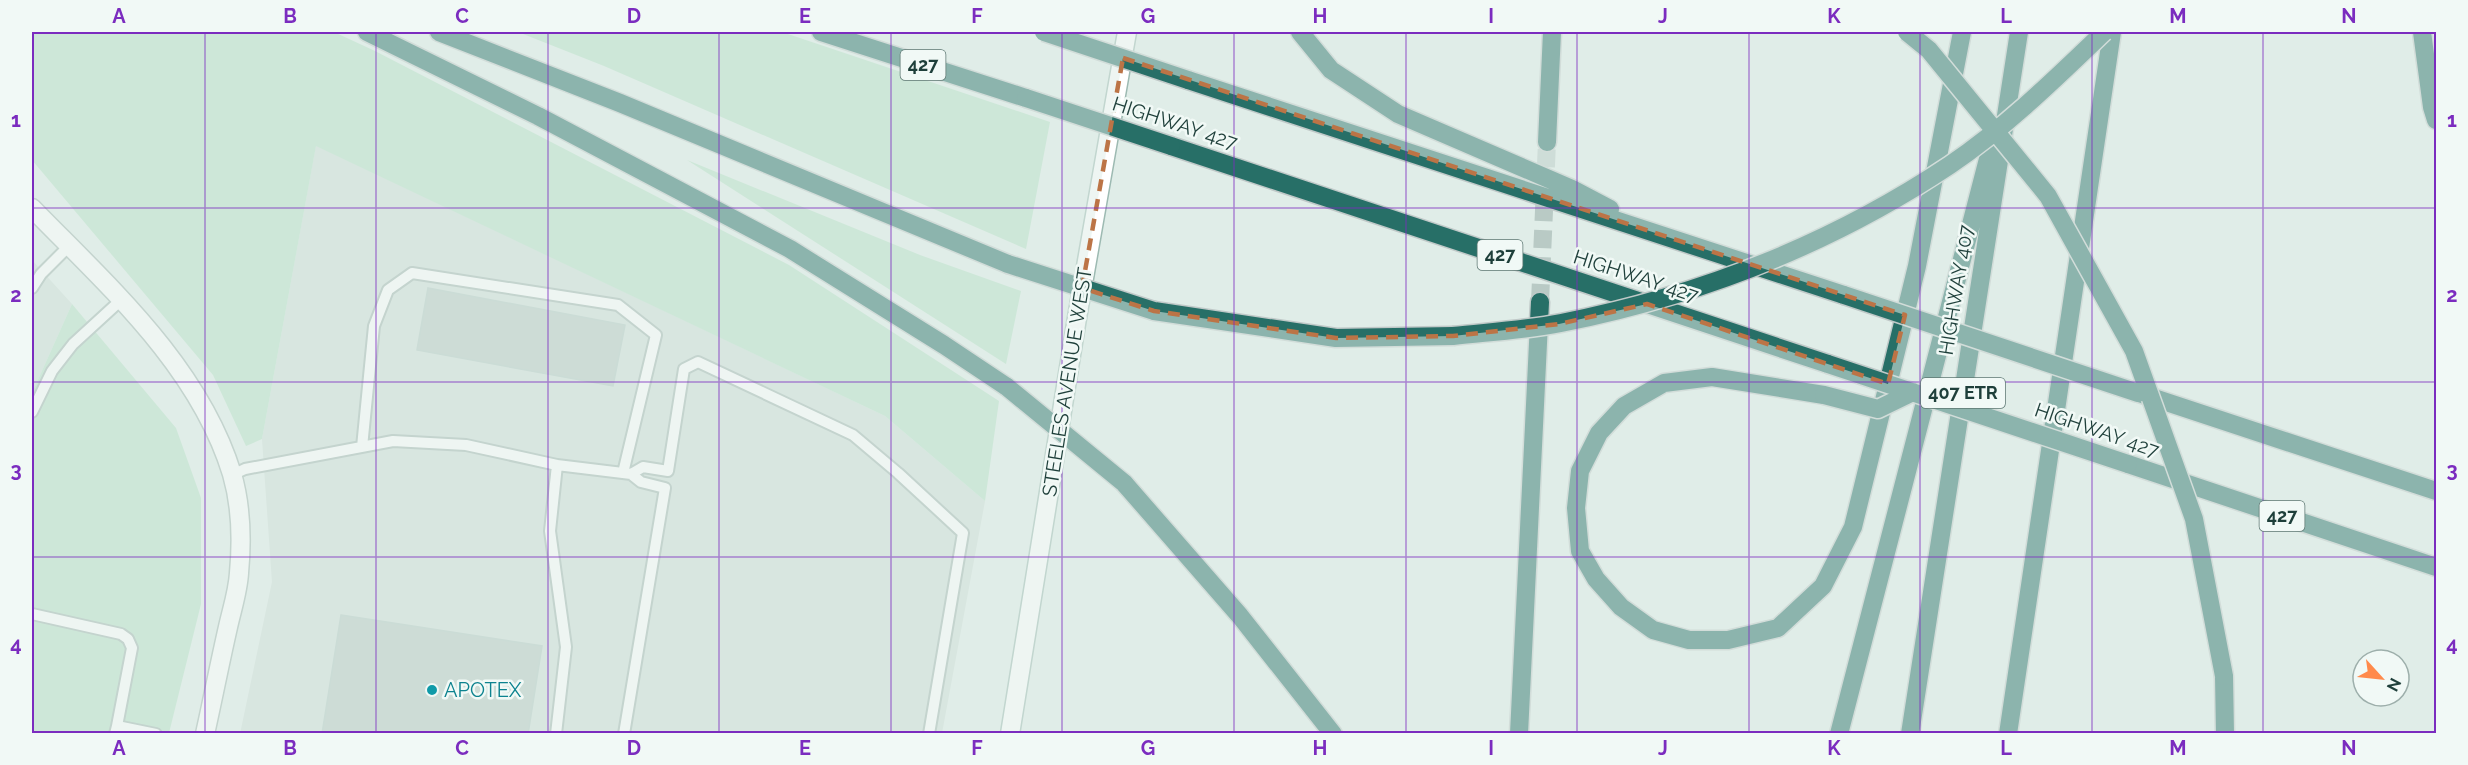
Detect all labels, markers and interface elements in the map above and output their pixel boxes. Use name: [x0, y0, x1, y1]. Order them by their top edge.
text: A: [112, 4, 126, 28]
text: B: [283, 4, 297, 28]
text: C: [455, 4, 469, 28]
text: D: [627, 4, 641, 28]
text: E: [799, 4, 811, 28]
text: F: [971, 4, 983, 28]
text: G: [1141, 4, 1155, 28]
text: H: [1313, 4, 1327, 28]
text: I: [1488, 4, 1494, 28]
text: J: [1658, 4, 1668, 28]
text: K: [1827, 4, 1841, 28]
text: L: [2000, 4, 2012, 28]
text: M: [2169, 4, 2187, 28]
text: N: [2341, 4, 2357, 28]
road number: 427: [900, 50, 946, 80]
street label: HIGHWAY 427: [1110, 92, 1241, 155]
text: 1: [11, 108, 21, 132]
text: 1: [2447, 108, 2457, 132]
street label: HIGHWAY 407: [1934, 223, 1978, 357]
road number: 427: [1478, 240, 1522, 270]
street label: HIGHWAY 427: [1571, 245, 1702, 308]
street label: STEELES AVENUE WEST: [1037, 266, 1097, 498]
text: 2: [10, 283, 22, 307]
text: 2: [2446, 283, 2458, 307]
road number: 407 ETR: [1921, 378, 2005, 408]
street label: HIGHWAY 427: [2032, 398, 2163, 463]
text: 3: [10, 458, 22, 482]
text: 3: [2446, 458, 2458, 482]
road number: 427: [2260, 501, 2304, 531]
text: 4: [10, 632, 22, 656]
text: 4: [2446, 632, 2458, 656]
north arrow: [2351, 648, 2411, 708]
text: N: [2383, 675, 2405, 694]
place label: APOTEX: [444, 678, 522, 702]
marker: APOTEX: [425, 683, 439, 697]
text: A: [112, 736, 126, 760]
text: B: [283, 736, 297, 760]
text: C: [455, 736, 469, 760]
text: D: [627, 736, 641, 760]
text: E: [799, 736, 811, 760]
text: F: [971, 736, 983, 760]
text: G: [1141, 736, 1155, 760]
text: H: [1313, 736, 1327, 760]
text: I: [1488, 736, 1494, 760]
text: J: [1658, 736, 1668, 760]
text: K: [1827, 736, 1841, 760]
text: L: [2000, 736, 2012, 760]
text: M: [2169, 736, 2187, 760]
text: N: [2341, 736, 2357, 760]

